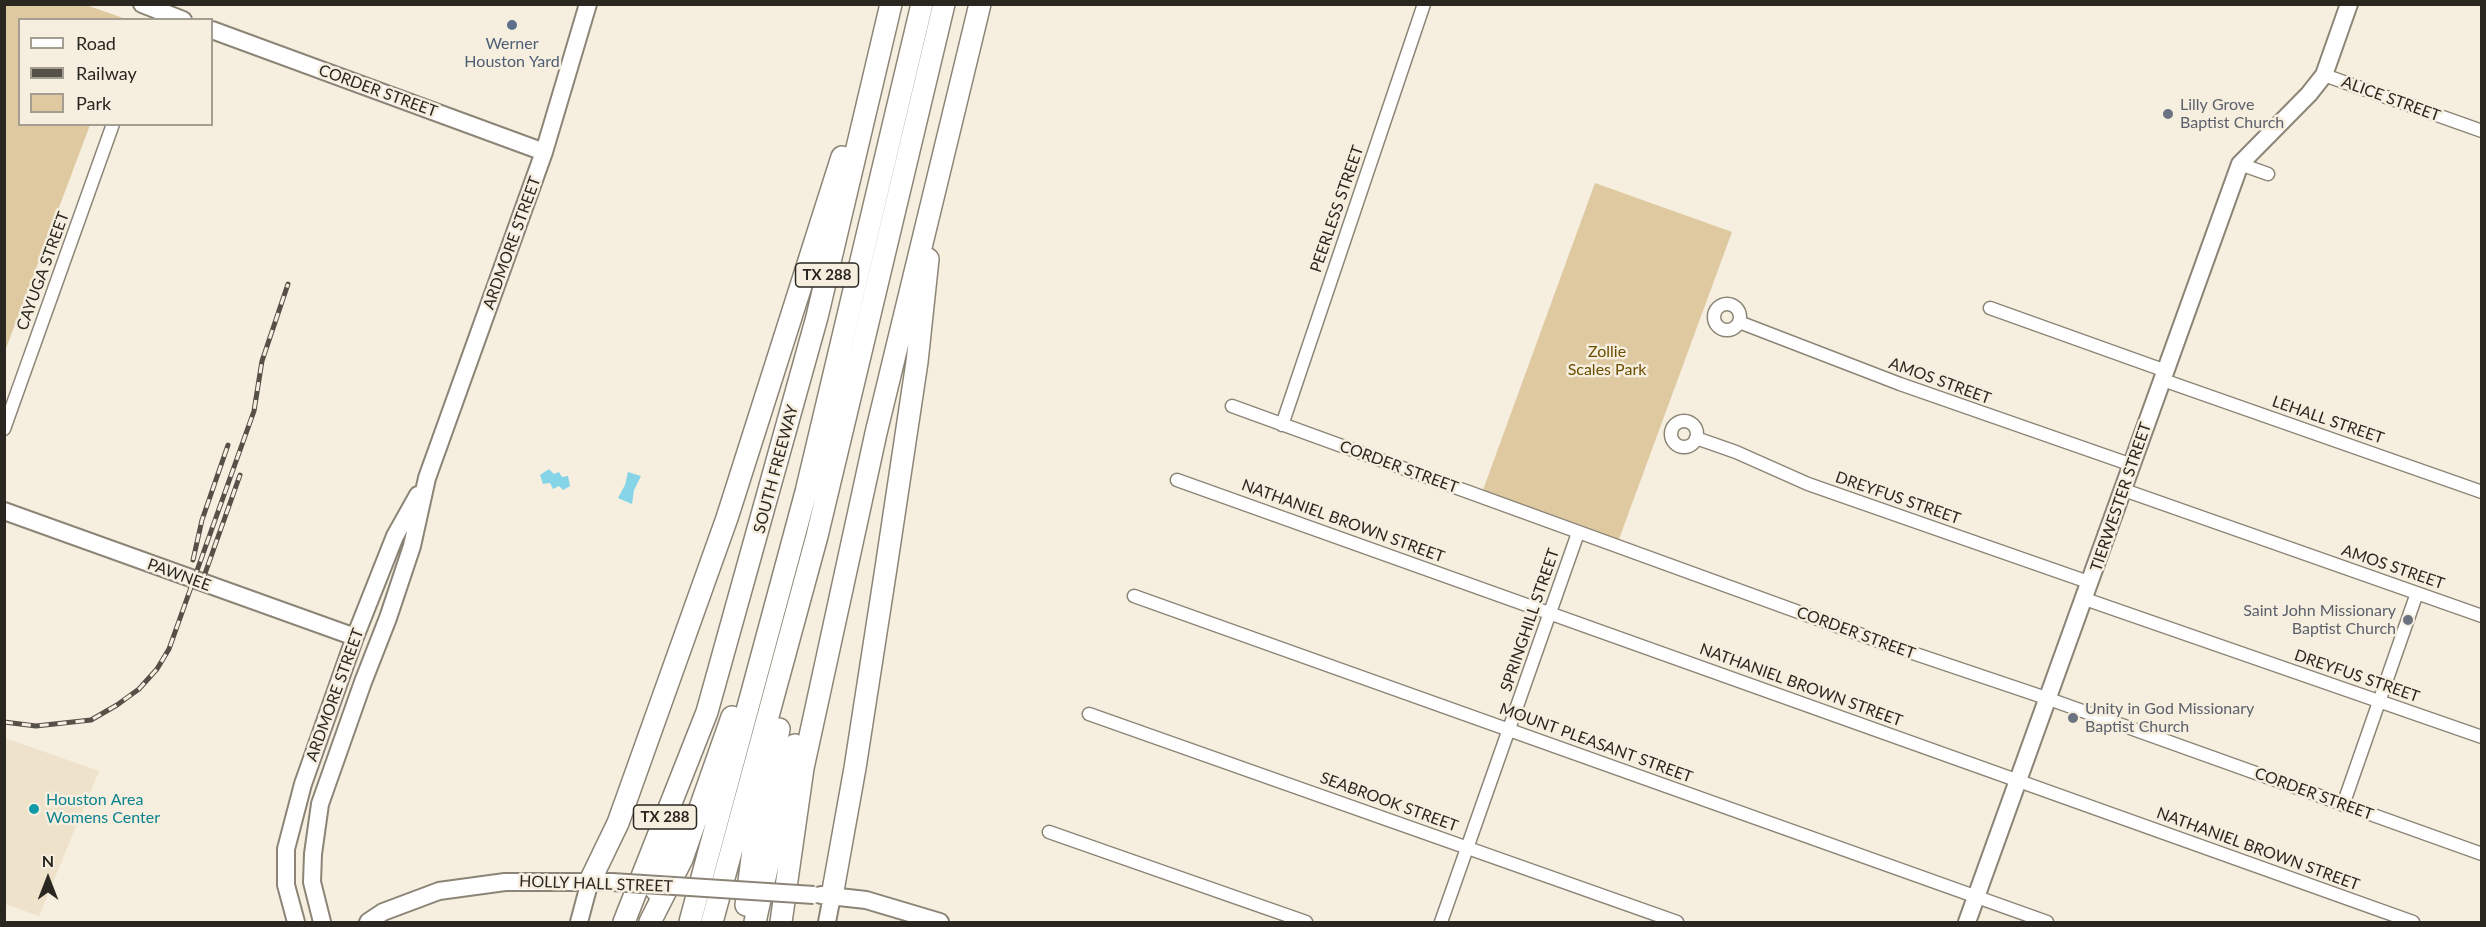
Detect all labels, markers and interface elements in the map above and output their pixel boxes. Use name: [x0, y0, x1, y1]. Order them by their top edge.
legend: [18, 18, 213, 126]
marker: Werner Houston Yard: [505, 18, 519, 32]
text: Road: [76, 32, 116, 54]
place label: Werner Houston Yard: [464, 34, 560, 72]
street label: CORDER STREET: [316, 61, 440, 121]
text: Railway: [76, 62, 137, 84]
street label: ALICE STREET: [2339, 72, 2443, 126]
text: Park: [76, 92, 111, 114]
place label: Lilly Grove Baptist Church: [2180, 95, 2284, 133]
marker: Lilly Grove Baptist Church: [2161, 107, 2175, 121]
street label: PEERLESS STREET: [1306, 143, 1368, 275]
street label: ARDMORE STREET: [479, 174, 545, 312]
street label: CAYUGA STREET: [13, 209, 73, 333]
road number: TX 288: [796, 263, 858, 287]
park label: Zollie Scales Park: [1568, 342, 1646, 380]
street label: AMOS STREET: [1886, 354, 1994, 408]
street label: LEHALL STREET: [2270, 392, 2386, 448]
street label: SOUTH FREEWAY: [750, 403, 802, 535]
street label: TIERWESTER STREET: [2086, 420, 2156, 574]
street label: CORDER STREET: [1337, 437, 1461, 497]
street label: DREYFUS STREET: [1833, 468, 1963, 528]
street label: NATHANIEL BROWN STREET: [1239, 475, 1447, 567]
street label: AMOS STREET: [2339, 540, 2447, 594]
street label: SPRINGHILL STREET: [1497, 546, 1563, 694]
street label: PAWNEE: [145, 555, 213, 595]
place label: Saint John Missionary Baptist Church: [2243, 601, 2396, 639]
street label: CORDER STREET: [1794, 603, 1918, 663]
marker: Saint John Missionary Baptist Church: [2401, 613, 2415, 627]
street label: ARDMORE STREET: [302, 626, 368, 764]
street label: NATHANIEL BROWN STREET: [1697, 639, 1905, 731]
street label: DREYFUS STREET: [2292, 646, 2422, 706]
street label: MOUNT PLEASANT STREET: [1497, 699, 1695, 787]
place label: Unity in God Missionary Baptist Church: [2085, 699, 2254, 737]
marker: Unity in God Missionary Baptist Church: [2066, 711, 2080, 725]
street label: CORDER STREET: [2252, 764, 2376, 824]
street label: SEABROOK STREET: [1317, 768, 1461, 836]
place label: Houston Area Womens Center: [46, 790, 160, 828]
marker: Houston Area Womens Center: [27, 802, 41, 816]
street label: NATHANIEL BROWN STREET: [2154, 803, 2362, 895]
road number: TX 288: [634, 805, 696, 829]
north arrow: [18, 849, 78, 909]
text: N: [42, 851, 54, 870]
street label: HOLLY HALL STREET: [519, 872, 673, 896]

